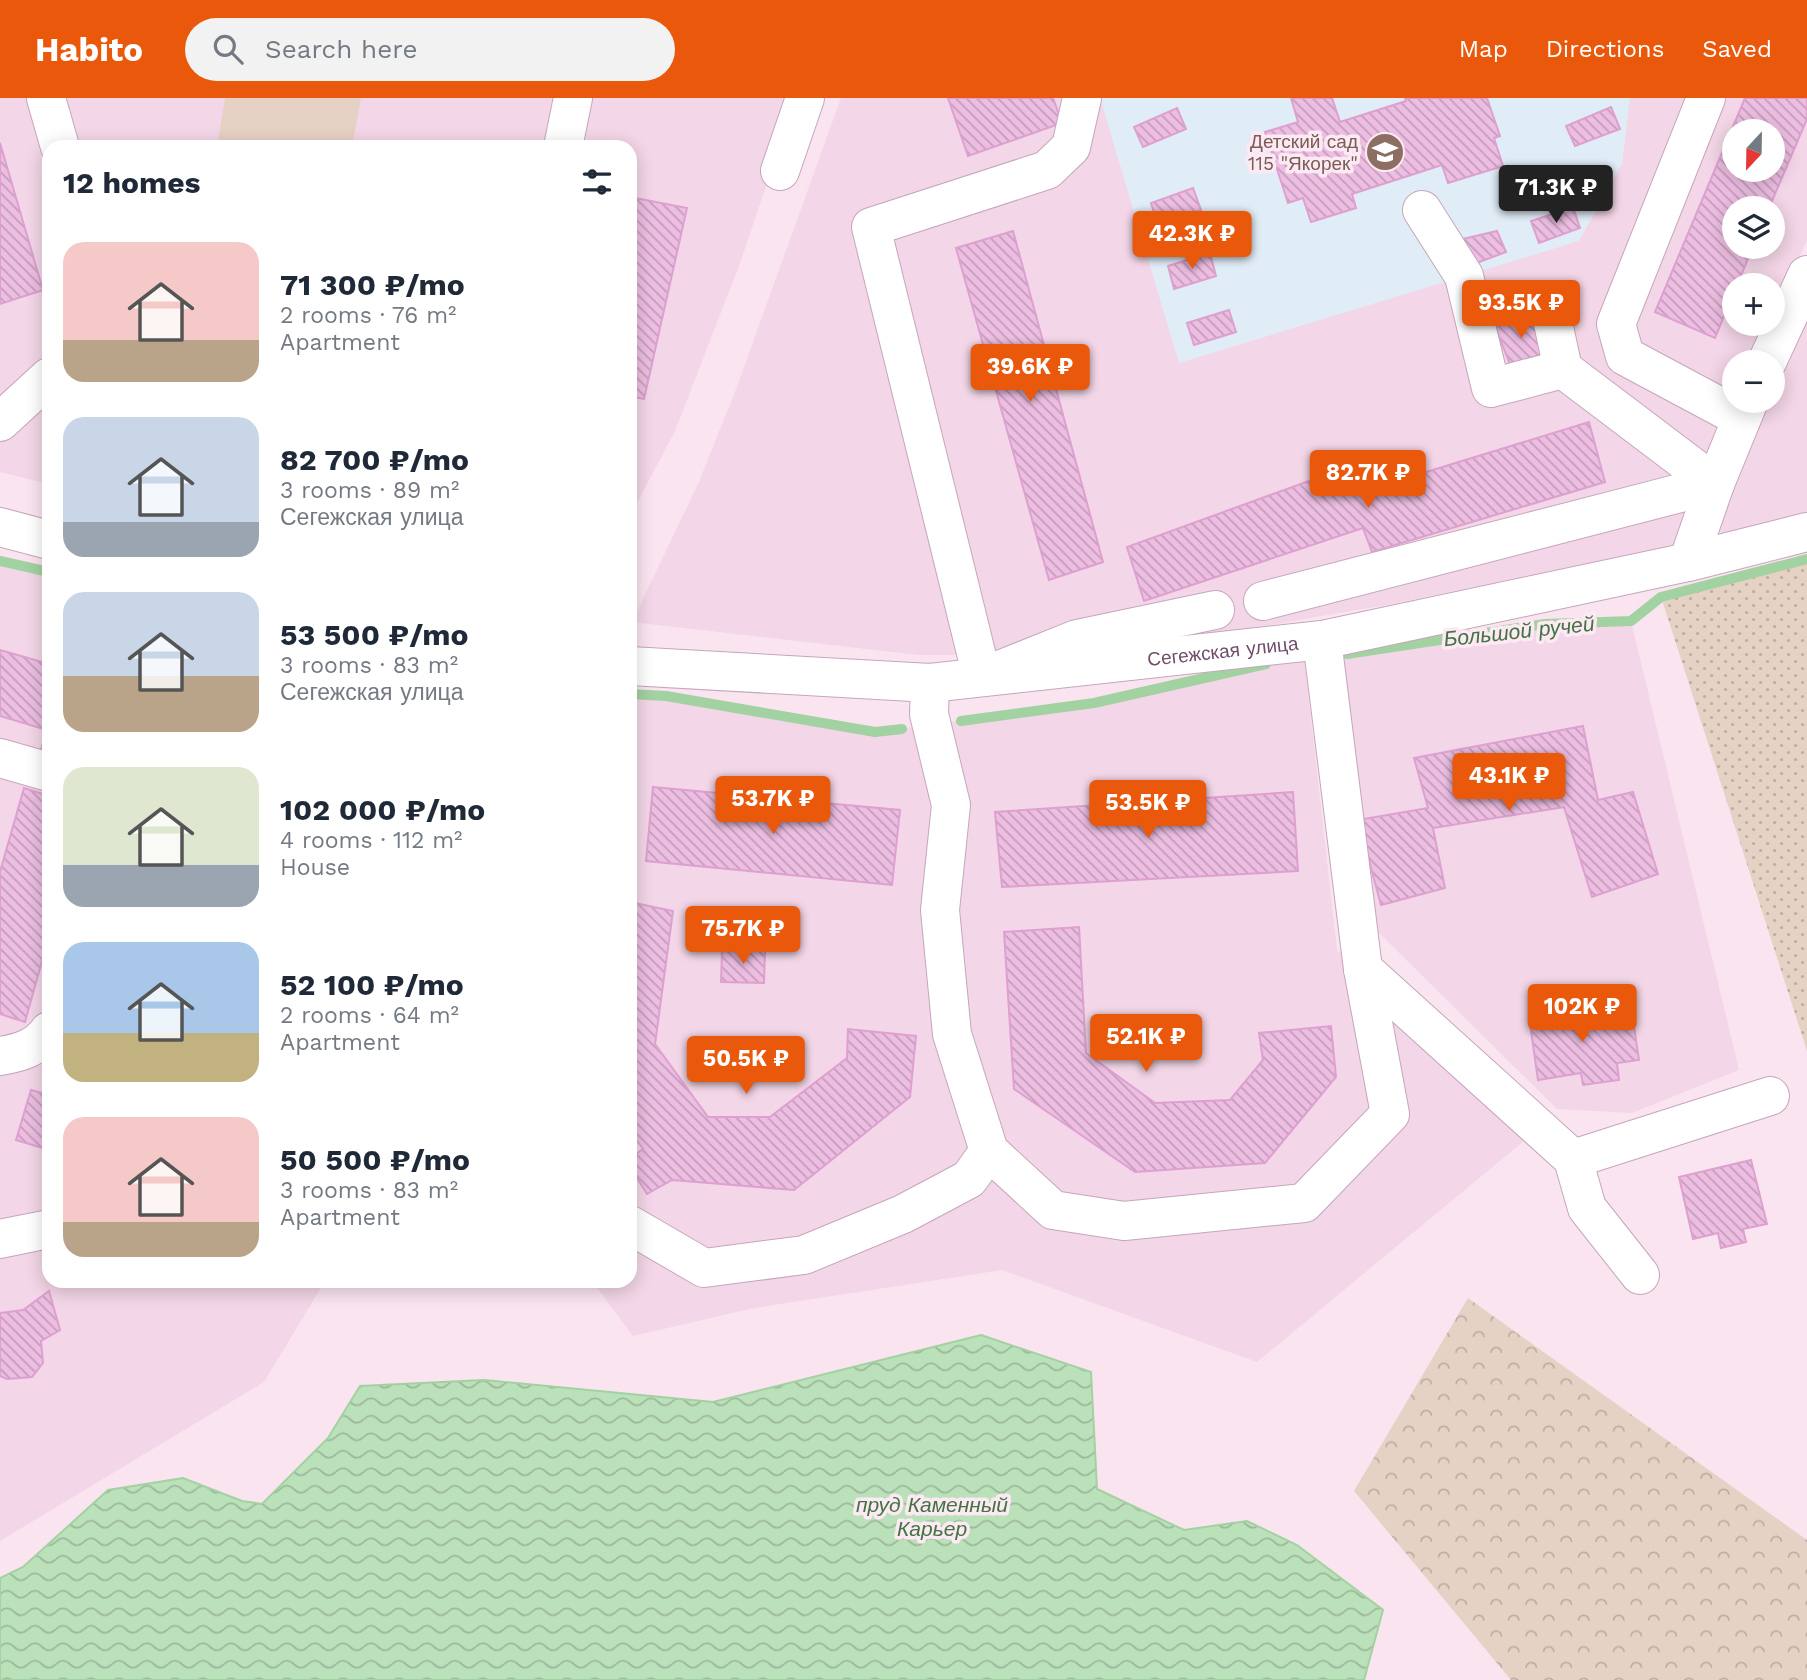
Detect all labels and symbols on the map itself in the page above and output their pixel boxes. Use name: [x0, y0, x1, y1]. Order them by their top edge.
north arrow: [1722, 119, 1785, 182]
place label: Детский сад 115 "Якорек": [1248, 130, 1358, 175]
school or university icon: Детский сад 115 "Якорек": [1364, 131, 1406, 173]
pin: 71.3K ₽: [1491, 166, 1621, 225]
pin: 42.3K ₽: [1127, 212, 1257, 271]
pin: 93.5K ₽: [1456, 280, 1586, 340]
pin: 39.6K ₽: [965, 344, 1095, 404]
pin: 82.7K ₽: [1303, 450, 1433, 510]
water label: Большой ручей: [1442, 611, 1596, 651]
street label: Сегежская улица: [1146, 631, 1300, 671]
pin: 43.1K ₽: [1444, 754, 1574, 813]
pin: 53.7K ₽: [708, 776, 838, 836]
pin: 53.5K ₽: [1083, 780, 1213, 840]
pin: 75.7K ₽: [678, 906, 808, 966]
pin: 102K ₽: [1525, 984, 1639, 1044]
pin: 52.1K ₽: [1081, 1014, 1211, 1074]
pin: 50.5K ₽: [681, 1037, 811, 1096]
water label: пруд Каменный Карьер: [856, 1492, 1008, 1541]

